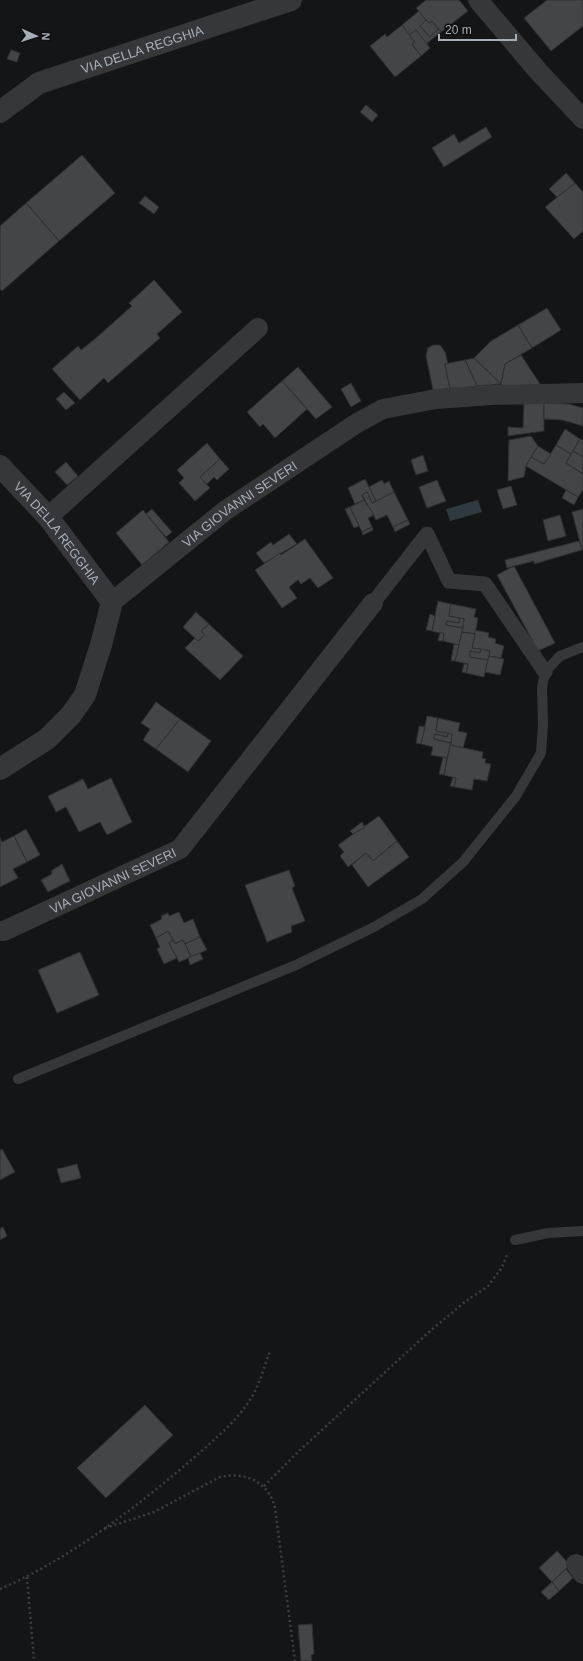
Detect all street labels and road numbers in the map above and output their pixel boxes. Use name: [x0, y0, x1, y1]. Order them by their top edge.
street label: VIA DELLA REGGHIA: [79, 22, 205, 76]
street label: VIA GIOVANNI SEVERI: [179, 458, 300, 550]
street label: VIA DELLA REGGHIA: [11, 478, 103, 587]
street label: VIA GIOVANNI SEVERI: [47, 844, 178, 916]

